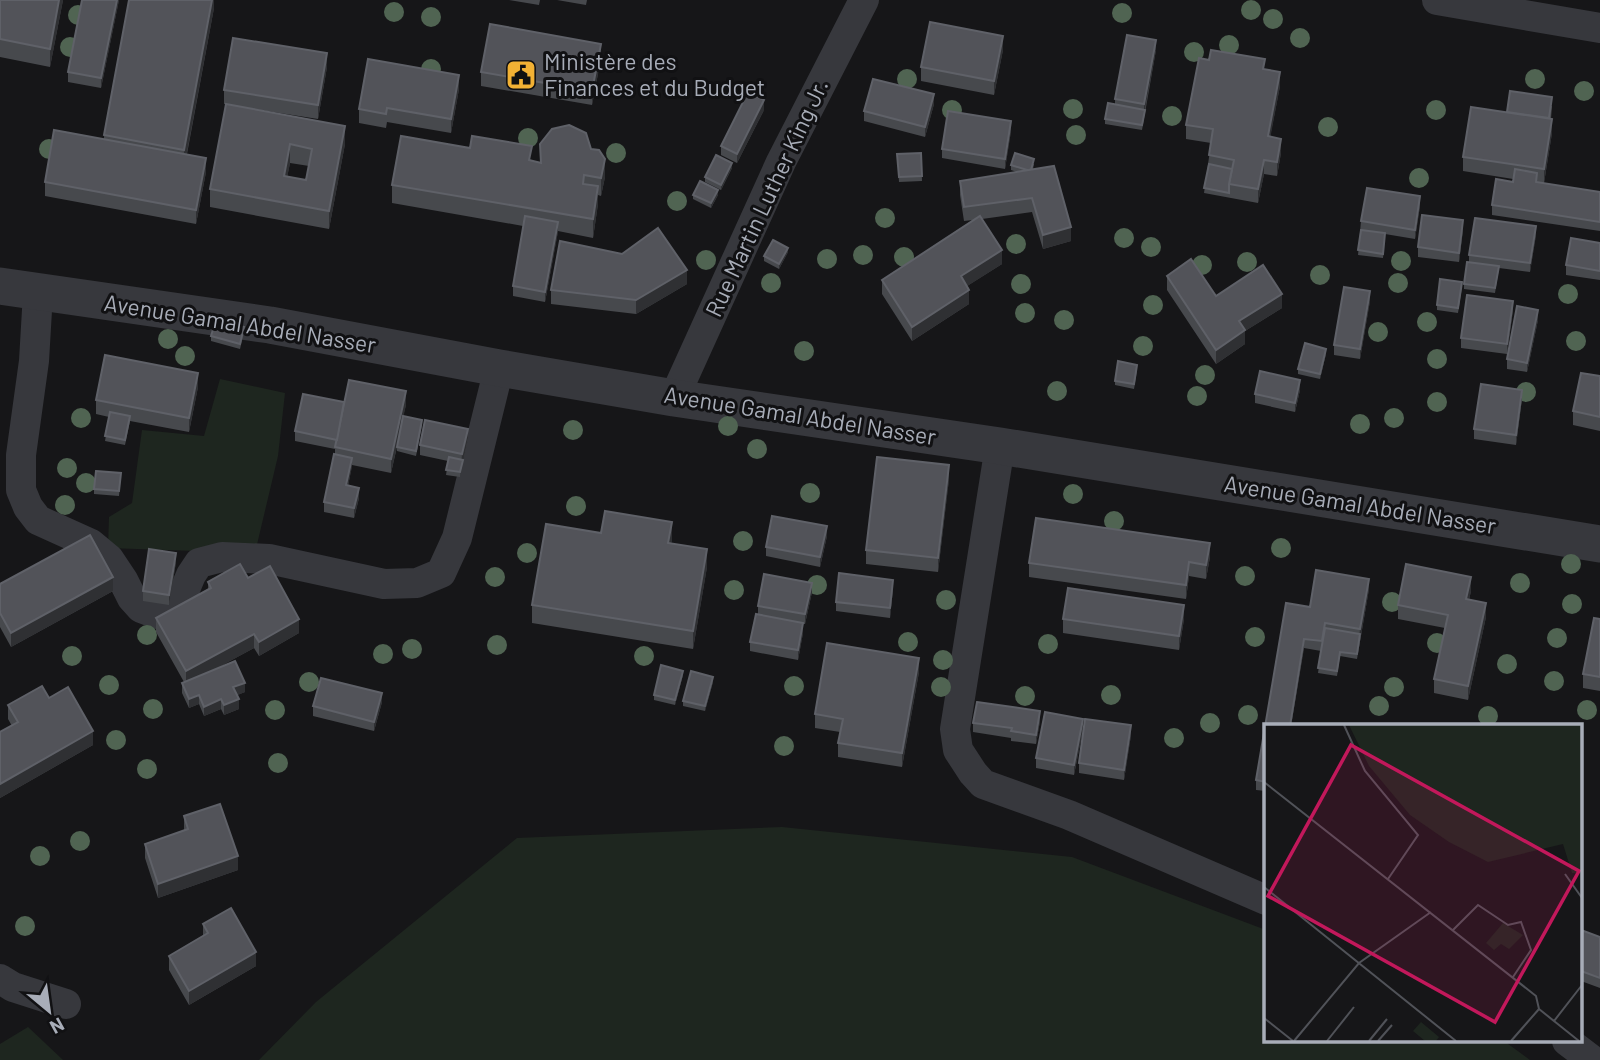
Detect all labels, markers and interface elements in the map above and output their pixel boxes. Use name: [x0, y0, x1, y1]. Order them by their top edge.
place label: Ministère des Finances et du Budget: [544, 47, 765, 101]
public building icon: Ministère des Finances et du Budget: [504, 58, 538, 92]
street label: Rue Martin Luther King Jr.: [699, 74, 834, 321]
street label: Avenue Gamal Abdel Nasser: [102, 288, 379, 358]
street label: Avenue Gamal Abdel Nasser: [662, 380, 939, 450]
street label: Avenue Gamal Abdel Nasser: [1222, 469, 1499, 539]
inset map: [1264, 724, 1582, 1042]
north arrow: [14, 976, 84, 1046]
text: N: [46, 1013, 69, 1039]

